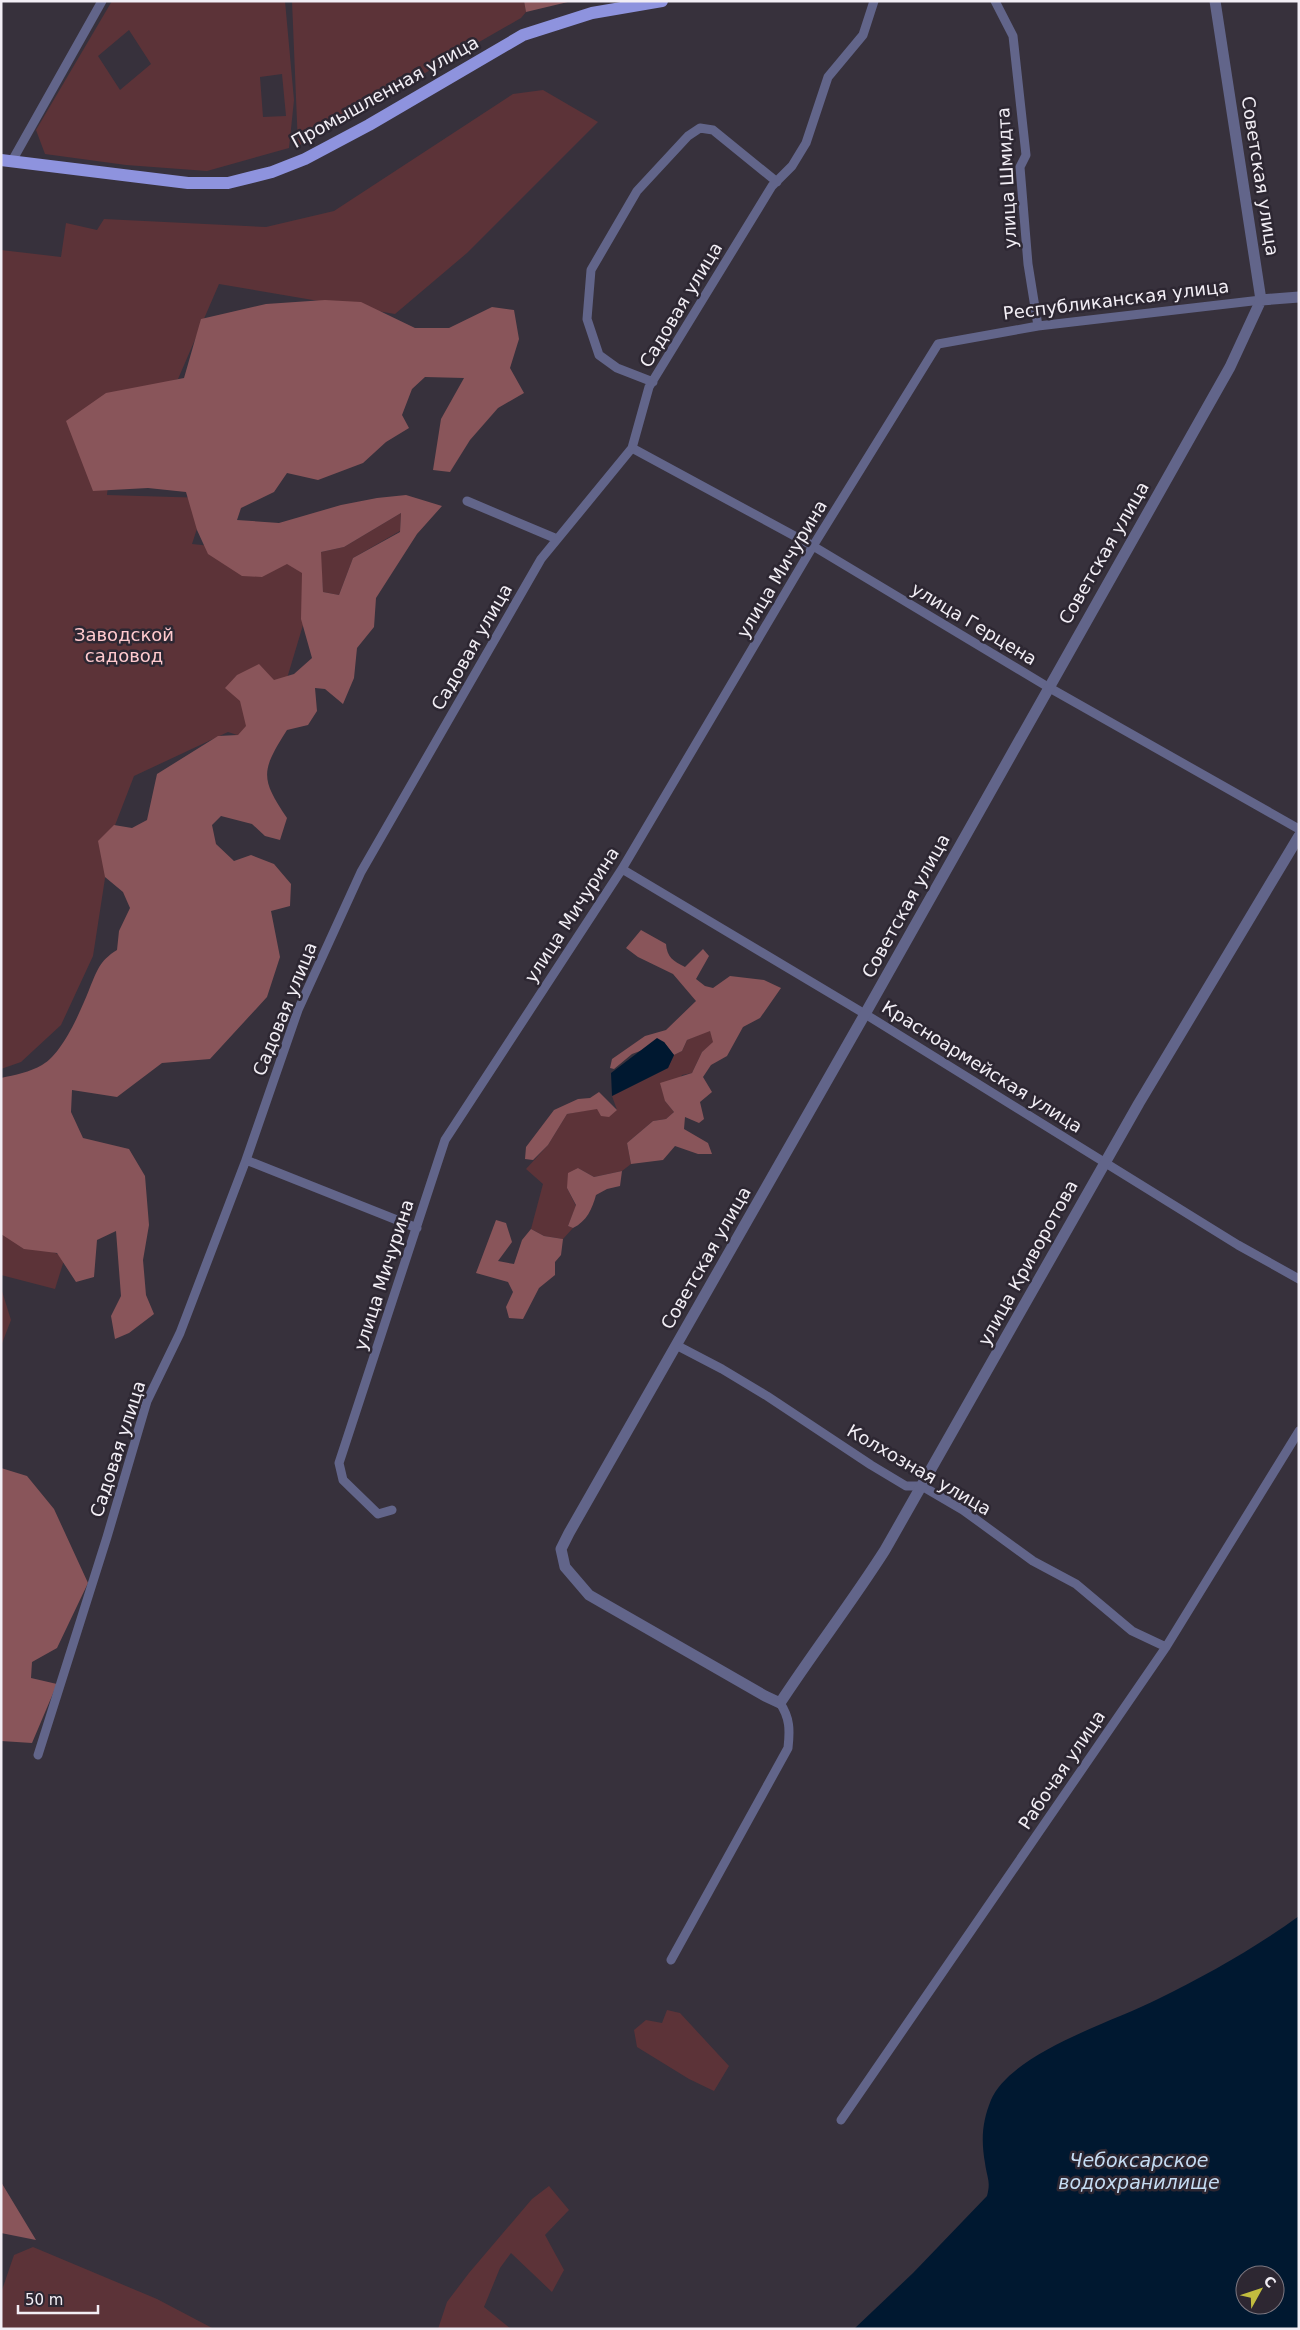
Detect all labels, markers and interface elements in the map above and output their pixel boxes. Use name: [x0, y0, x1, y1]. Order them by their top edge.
street label: Промышленная улица: [287, 31, 482, 152]
street label: Советская улица: [1238, 95, 1283, 257]
street label: улица Шмидта: [992, 107, 1021, 249]
street label: Садовая улица: [635, 238, 726, 371]
street label: Республиканская улица: [1002, 275, 1230, 324]
street label: Советская улица: [1054, 478, 1153, 628]
street label: улица Мичурина: [732, 496, 831, 642]
street label: улица Герцена: [908, 578, 1041, 669]
street label: Садовая улица: [427, 580, 516, 714]
park label: Заводской садовод: [74, 624, 174, 666]
street label: Советская улица: [857, 830, 954, 981]
street label: улица Мичурина: [520, 843, 623, 986]
street label: Садовая улица: [248, 939, 321, 1079]
street label: Красноармейская улица: [878, 996, 1086, 1137]
street label: улица Криворотова: [973, 1176, 1082, 1349]
street label: Советская улица: [656, 1183, 755, 1333]
street label: улица Мичурина: [349, 1197, 418, 1353]
street label: Садовая улица: [86, 1378, 150, 1520]
street label: Колхозная улица: [843, 1420, 995, 1519]
street label: Рабочая улица: [1014, 1706, 1109, 1833]
water label: Чебоксарское водохранилище: [1058, 2149, 1220, 2193]
north arrow: [1235, 2265, 1285, 2315]
text: С: [1261, 2273, 1279, 2291]
scale bar: [18, 2282, 98, 2314]
text: 50 m: [25, 2291, 63, 2309]

